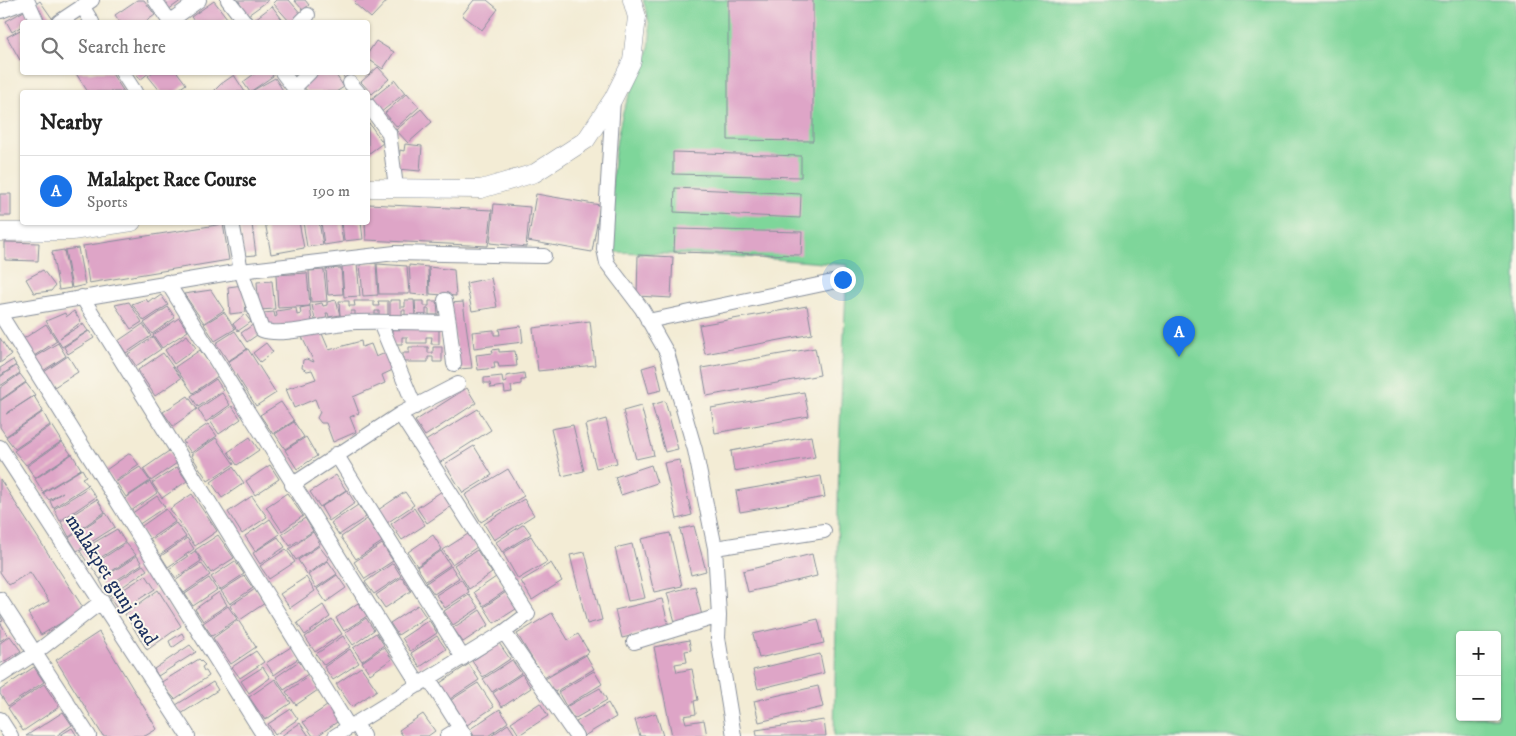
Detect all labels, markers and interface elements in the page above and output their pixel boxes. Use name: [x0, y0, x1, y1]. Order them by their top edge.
search box: [20, 20, 370, 75]
icon: search: [38, 34, 66, 62]
text: Search here: [78, 36, 166, 59]
text: Nearby: [40, 110, 102, 136]
text: Malakpet Race Course: [87, 169, 256, 192]
text: A: [51, 181, 61, 201]
text: 190 m: [312, 181, 350, 201]
text: Sports: [87, 192, 128, 212]
your location: [830, 267, 856, 293]
pin: A: [1163, 316, 1195, 357]
street label: malakpet gunj road: [59, 510, 163, 650]
map controls: [1456, 631, 1501, 721]
button: +: [1456, 631, 1501, 676]
button: −: [1456, 676, 1501, 721]

